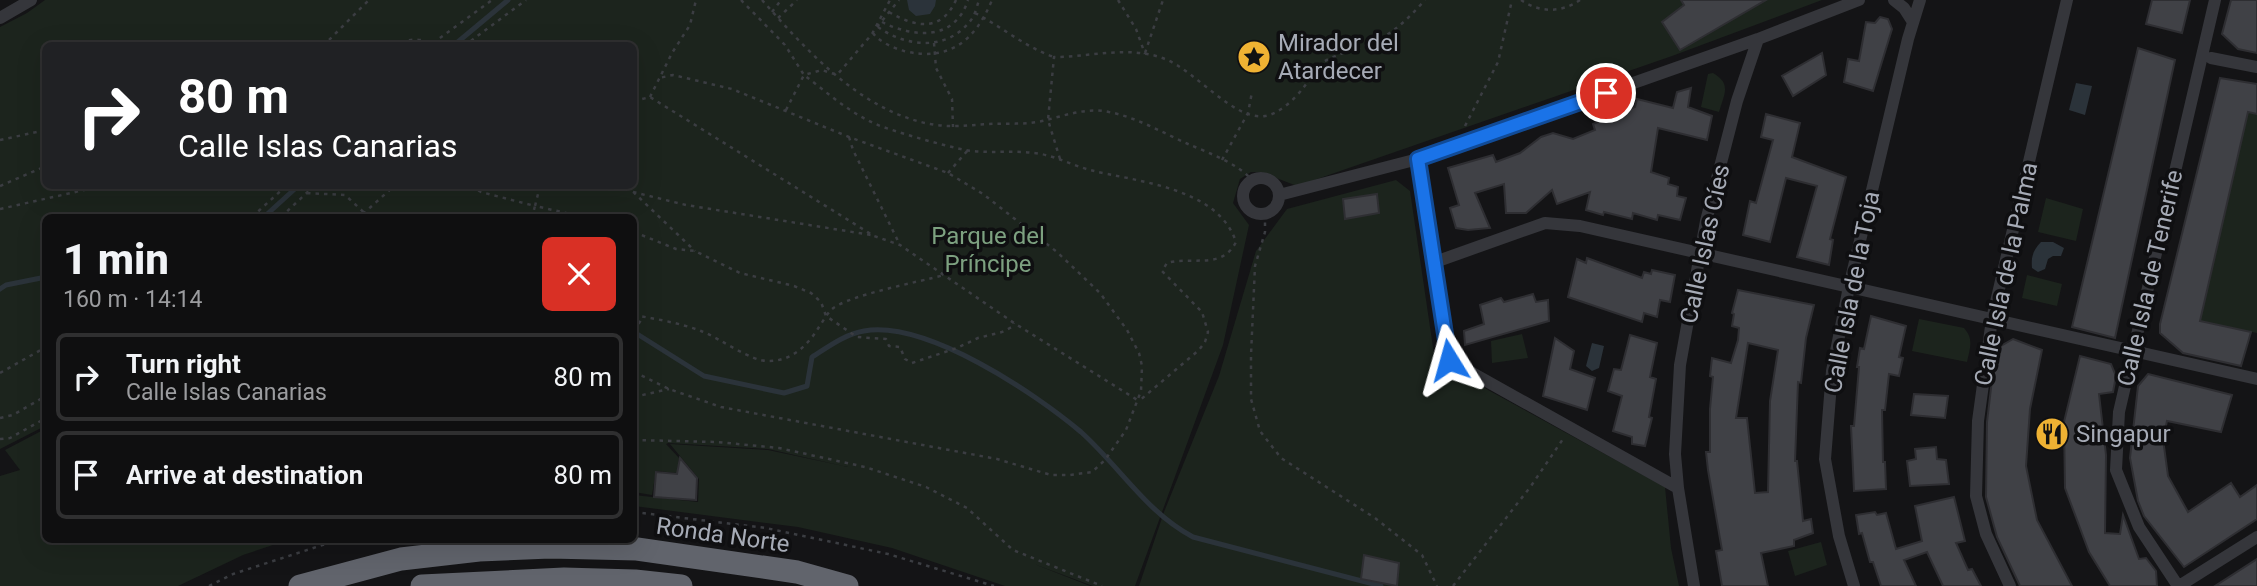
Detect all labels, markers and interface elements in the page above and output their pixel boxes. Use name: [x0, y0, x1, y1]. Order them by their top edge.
place label: Mirador del Atardecer: [1278, 29, 1399, 85]
place icon: Mirador del Atardecer: [1235, 38, 1273, 76]
pin: [1576, 63, 1636, 123]
text: 80 m: [178, 68, 289, 125]
icon: right: [63, 70, 154, 161]
icon: arrive: [1587, 74, 1625, 112]
text: Calle Islas Canarias: [178, 127, 457, 165]
street label: Calle Isla de la Palma: [1969, 160, 2043, 388]
street label: Calle Islas Cíes: [1674, 162, 1736, 326]
street label: Calle Isla de Tenerife: [2111, 167, 2189, 389]
street label: Calle Isla de la Toja: [1819, 189, 1885, 395]
park label: Parque del Príncipe: [931, 222, 1045, 278]
text: 1 min: [63, 235, 169, 284]
button: close: [542, 237, 616, 311]
text: 160 m · 14:14: [63, 286, 202, 313]
position arrow: [1412, 323, 1486, 397]
text: Turn right: [126, 349, 241, 379]
icon: right: [67, 358, 105, 396]
text: 80 m: [554, 362, 612, 392]
text: Calle Islas Canarias: [126, 379, 327, 406]
restaurant icon: Singapur: [2033, 415, 2071, 453]
place label: Singapur: [2076, 420, 2171, 448]
icon: arrive: [67, 456, 105, 494]
text: Arrive at destination: [126, 460, 363, 490]
text: 80 m: [554, 460, 612, 490]
street label: Ronda Norte: [655, 512, 791, 558]

